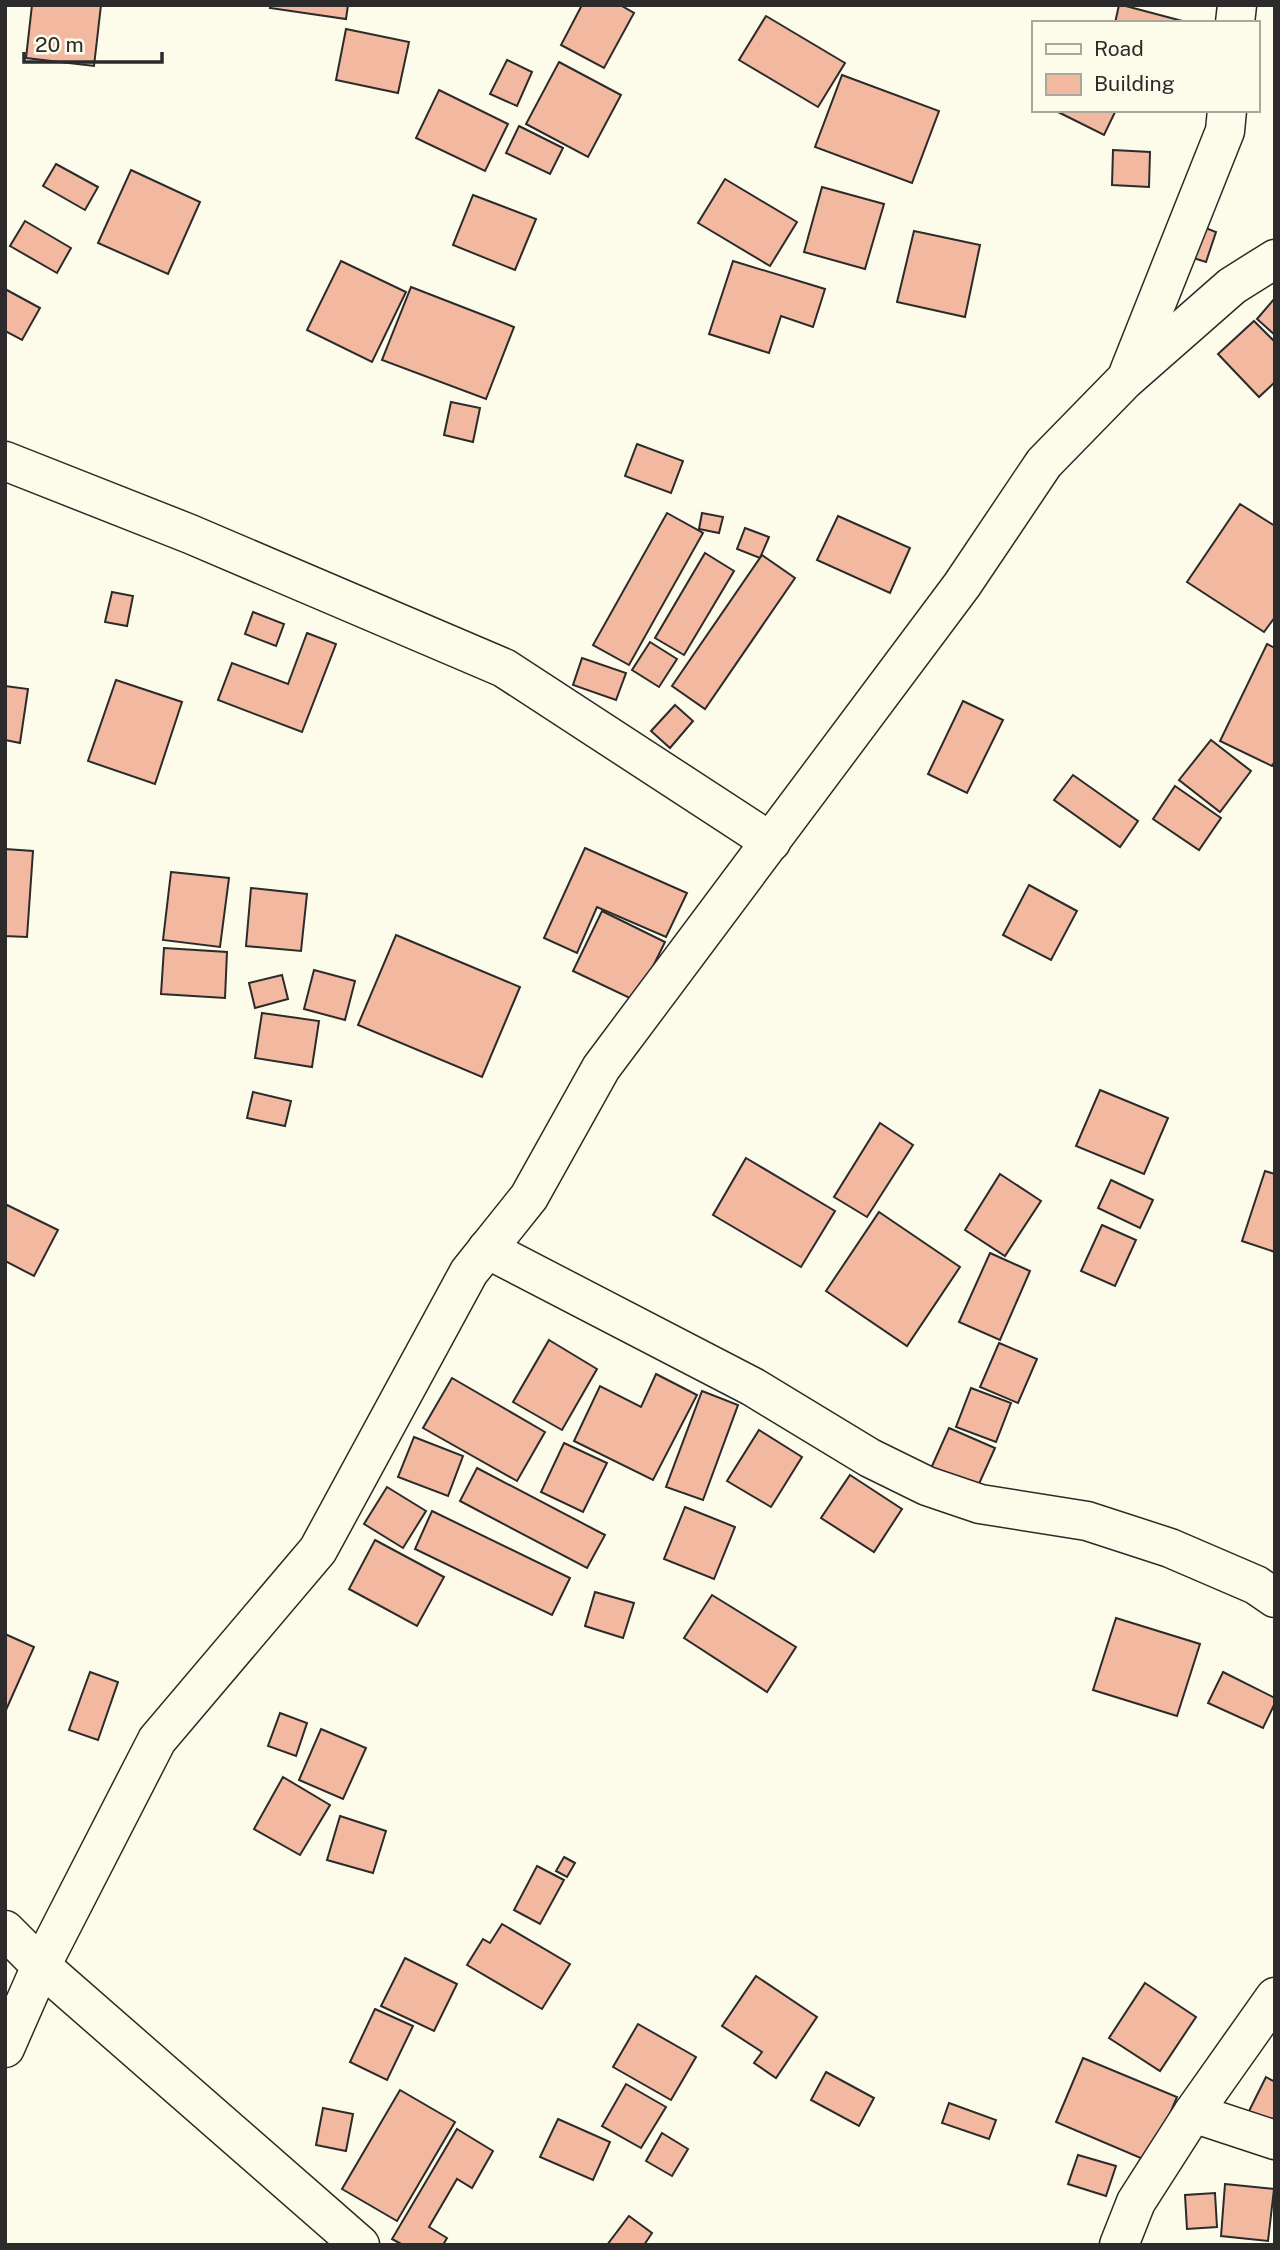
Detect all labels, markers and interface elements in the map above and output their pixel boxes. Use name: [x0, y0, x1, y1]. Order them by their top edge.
scale bar: [24, 21, 163, 65]
legend: [1032, 21, 1259, 112]
text: 20 m: [35, 32, 84, 57]
text: Road: [1094, 36, 1144, 61]
text: Building: [1094, 71, 1175, 96]

